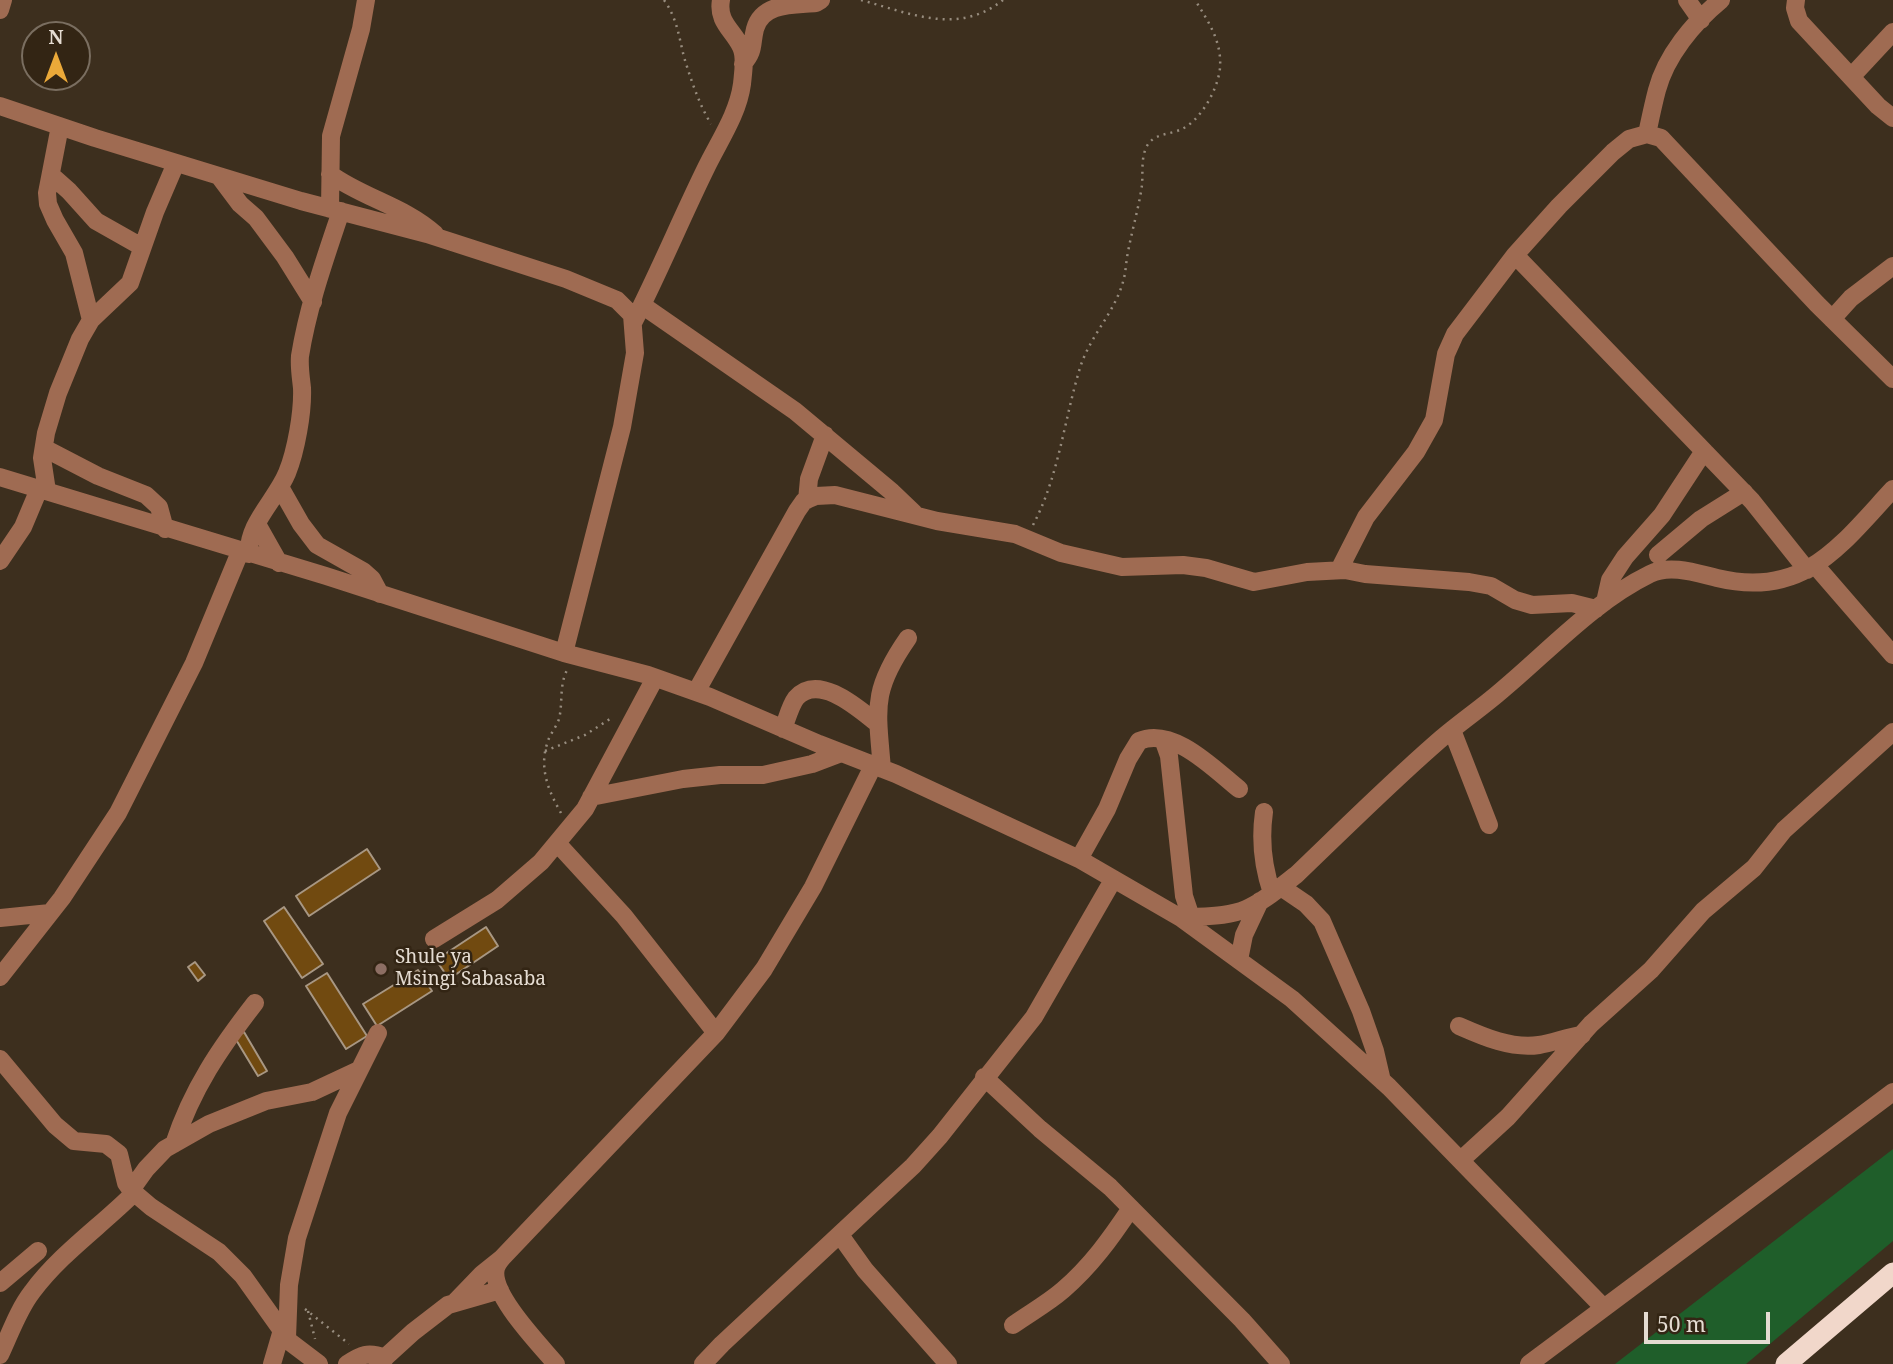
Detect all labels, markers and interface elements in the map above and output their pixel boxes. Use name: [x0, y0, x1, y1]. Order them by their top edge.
north arrow: [21, 21, 91, 91]
text: N: [49, 24, 63, 50]
place label: Shule ya Msingi Sabasaba: [395, 947, 546, 991]
marker: Shule ya Msingi Sabasaba: [373, 961, 389, 977]
scale bar: [1648, 1298, 1774, 1342]
text: 50 m: [1657, 1310, 1706, 1338]

